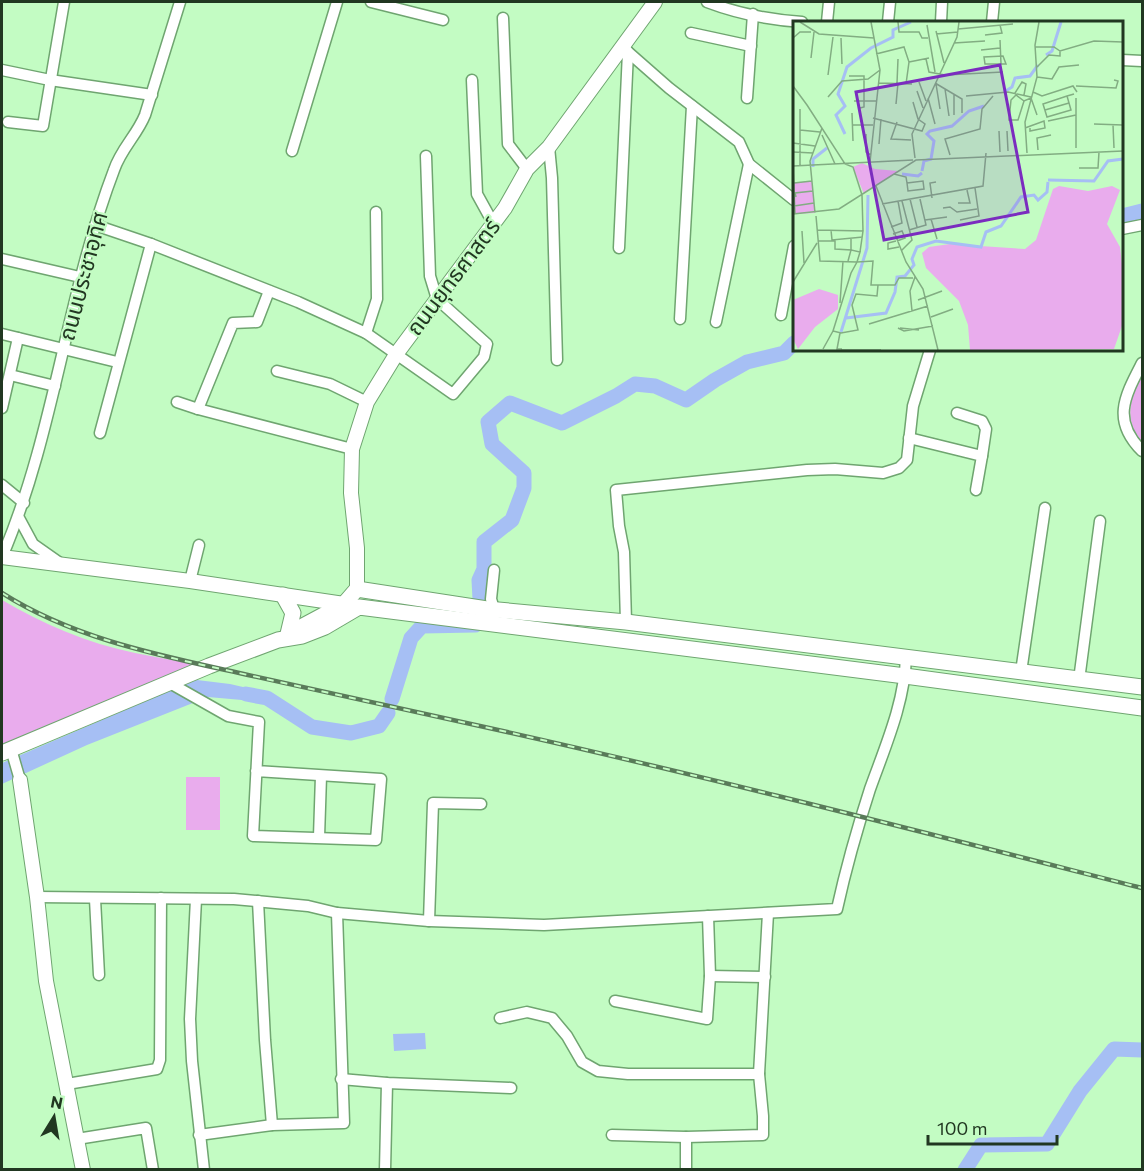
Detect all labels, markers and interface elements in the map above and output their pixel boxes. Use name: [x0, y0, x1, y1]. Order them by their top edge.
inset map: [793, 21, 1123, 351]
street label: ถนนประชาอุทิศ: [52, 208, 114, 344]
street label: ถนนยุทธศาสตร์: [400, 212, 507, 341]
north arrow: [24, 1087, 84, 1147]
text: N: [49, 1091, 65, 1112]
scale bar: [928, 1108, 1057, 1146]
text: 100 m: [937, 1117, 987, 1139]

